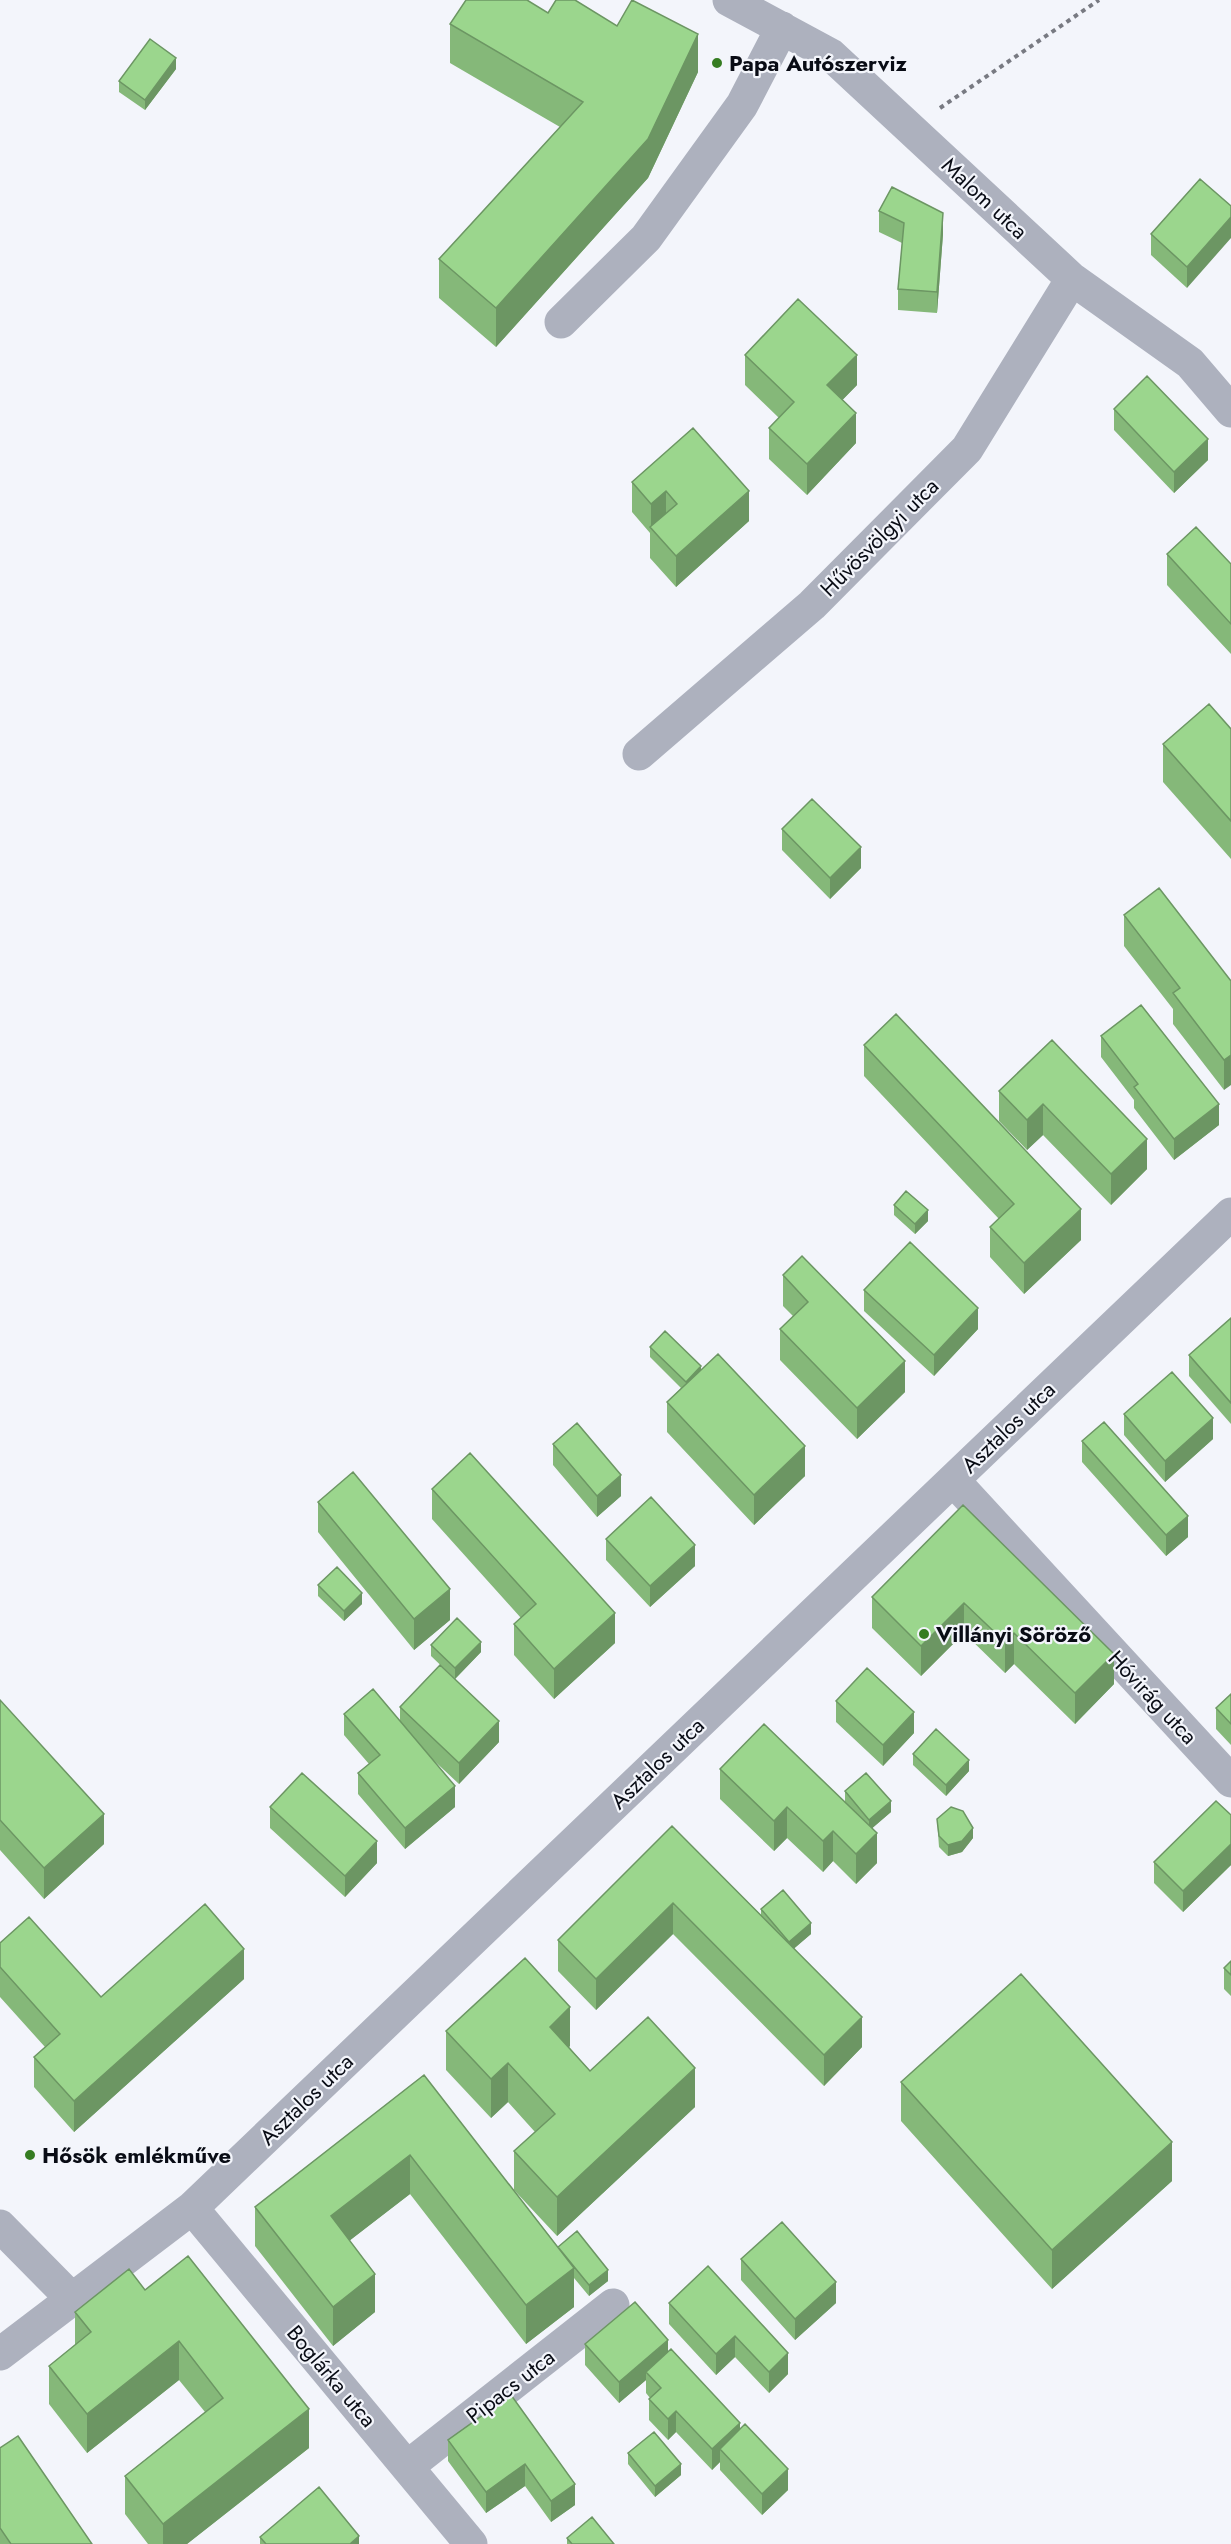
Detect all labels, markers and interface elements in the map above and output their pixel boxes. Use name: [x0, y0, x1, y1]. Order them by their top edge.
place label: Papa Autószerviz: [729, 47, 907, 79]
marker: Papa Autószerviz: [710, 56, 724, 70]
street label: Malom utca: [935, 150, 1035, 246]
street label: Hűvösvölgyi utca: [812, 470, 946, 604]
street label: Asztalos utca: [954, 1374, 1062, 1480]
place label: Villányi Söröző: [935, 1618, 1091, 1650]
marker: Villányi Söröző: [917, 1627, 931, 1641]
street label: Hóvirág utca: [1101, 1643, 1205, 1751]
street label: Asztalos utca: [603, 1710, 711, 1816]
street label: Asztalos utca: [252, 2046, 360, 2152]
place label: Hősök emlékműve: [42, 2139, 231, 2171]
marker: Hősök emlékműve: [23, 2148, 37, 2162]
street label: Boglárka utca: [280, 2318, 384, 2434]
street label: Pipacs utca: [459, 2341, 561, 2431]

